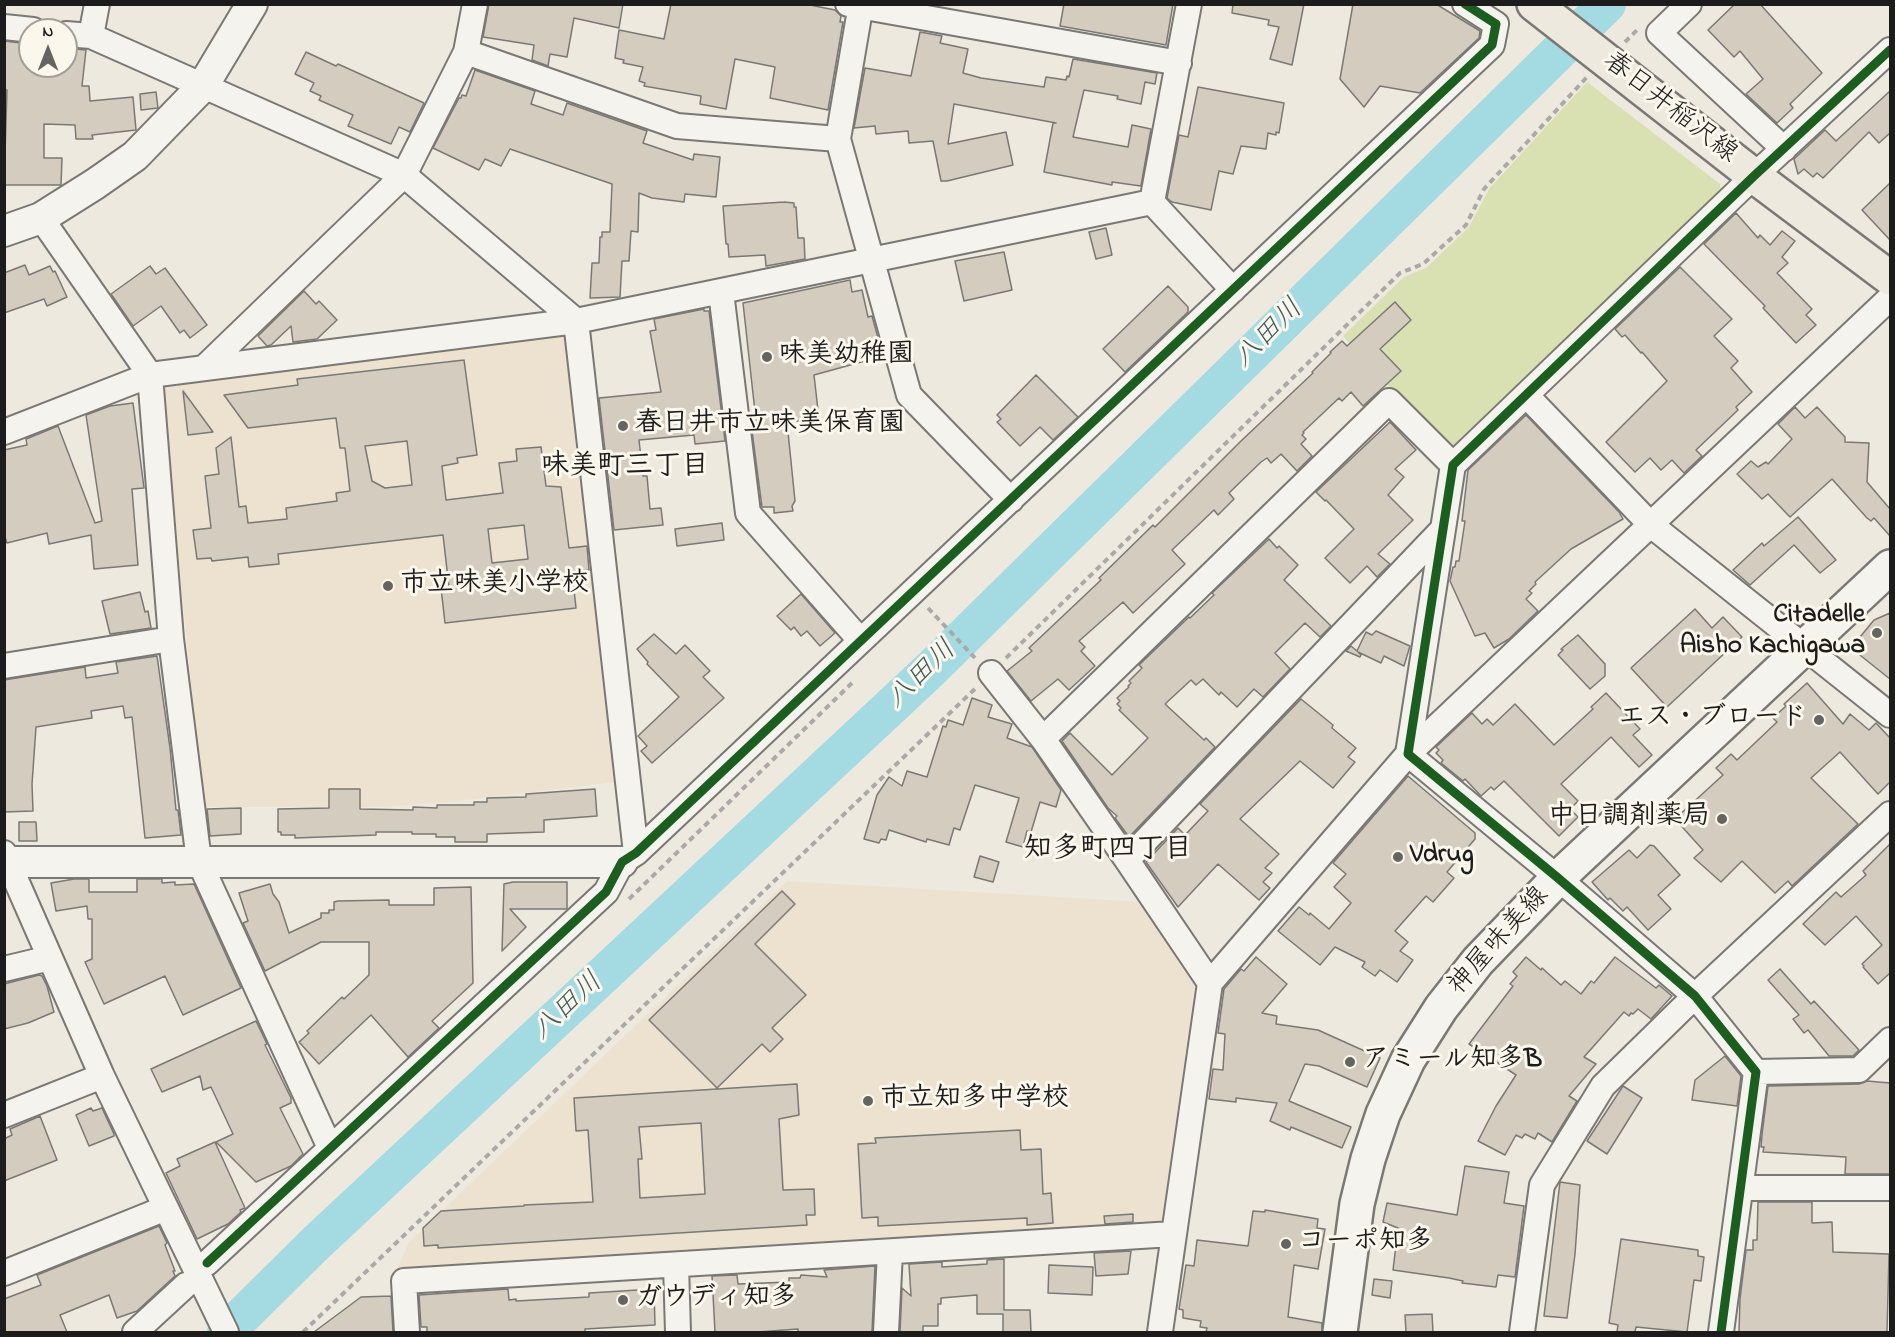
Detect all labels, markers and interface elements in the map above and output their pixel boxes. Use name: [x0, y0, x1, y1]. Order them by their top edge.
north arrow: [18, 18, 78, 78]
text: N: [43, 20, 53, 44]
street label: 春日井稲沢線: [1595, 46, 1743, 172]
water label: 八田川: [1228, 293, 1312, 377]
place label: 味美幼稚園: [779, 341, 914, 373]
marker: 味美幼稚園: [760, 350, 774, 364]
place label: 春日井市立味美保育園: [635, 410, 905, 442]
marker: 春日井市立味美保育園: [616, 419, 630, 433]
district label: 味美町三丁目: [541, 451, 709, 485]
place label: 市立味美小学校: [400, 570, 589, 602]
marker: 市立味美小学校: [381, 579, 395, 593]
place label: Citadelle Aisho Kachigawa: [1680, 601, 1865, 664]
marker: Citadelle Aisho Kachigawa: [1870, 626, 1884, 640]
water label: 八田川: [881, 635, 965, 717]
place label: エス・ブロード: [1618, 704, 1807, 736]
marker: エス・ブロード: [1812, 713, 1826, 727]
place label: 中日調剤薬局: [1548, 803, 1710, 835]
marker: 中日調剤薬局: [1715, 812, 1729, 826]
district label: 知多町四丁目: [1024, 834, 1192, 868]
place label: Vdrug: [1410, 841, 1474, 873]
marker: Vdrug: [1391, 850, 1405, 864]
street label: 神屋味美線: [1443, 881, 1557, 1003]
water label: 八田川: [527, 967, 611, 1049]
place label: アミール知多B: [1362, 1046, 1542, 1078]
marker: アミール知多B: [1343, 1055, 1357, 1069]
place label: 市立知多中学校: [880, 1085, 1069, 1117]
marker: 市立知多中学校: [861, 1094, 875, 1108]
place label: コーポ知多: [1298, 1228, 1433, 1260]
marker: コーポ知多: [1279, 1237, 1293, 1251]
place label: ガウディ知多: [635, 1284, 797, 1316]
marker: ガウディ知多: [616, 1293, 630, 1307]

